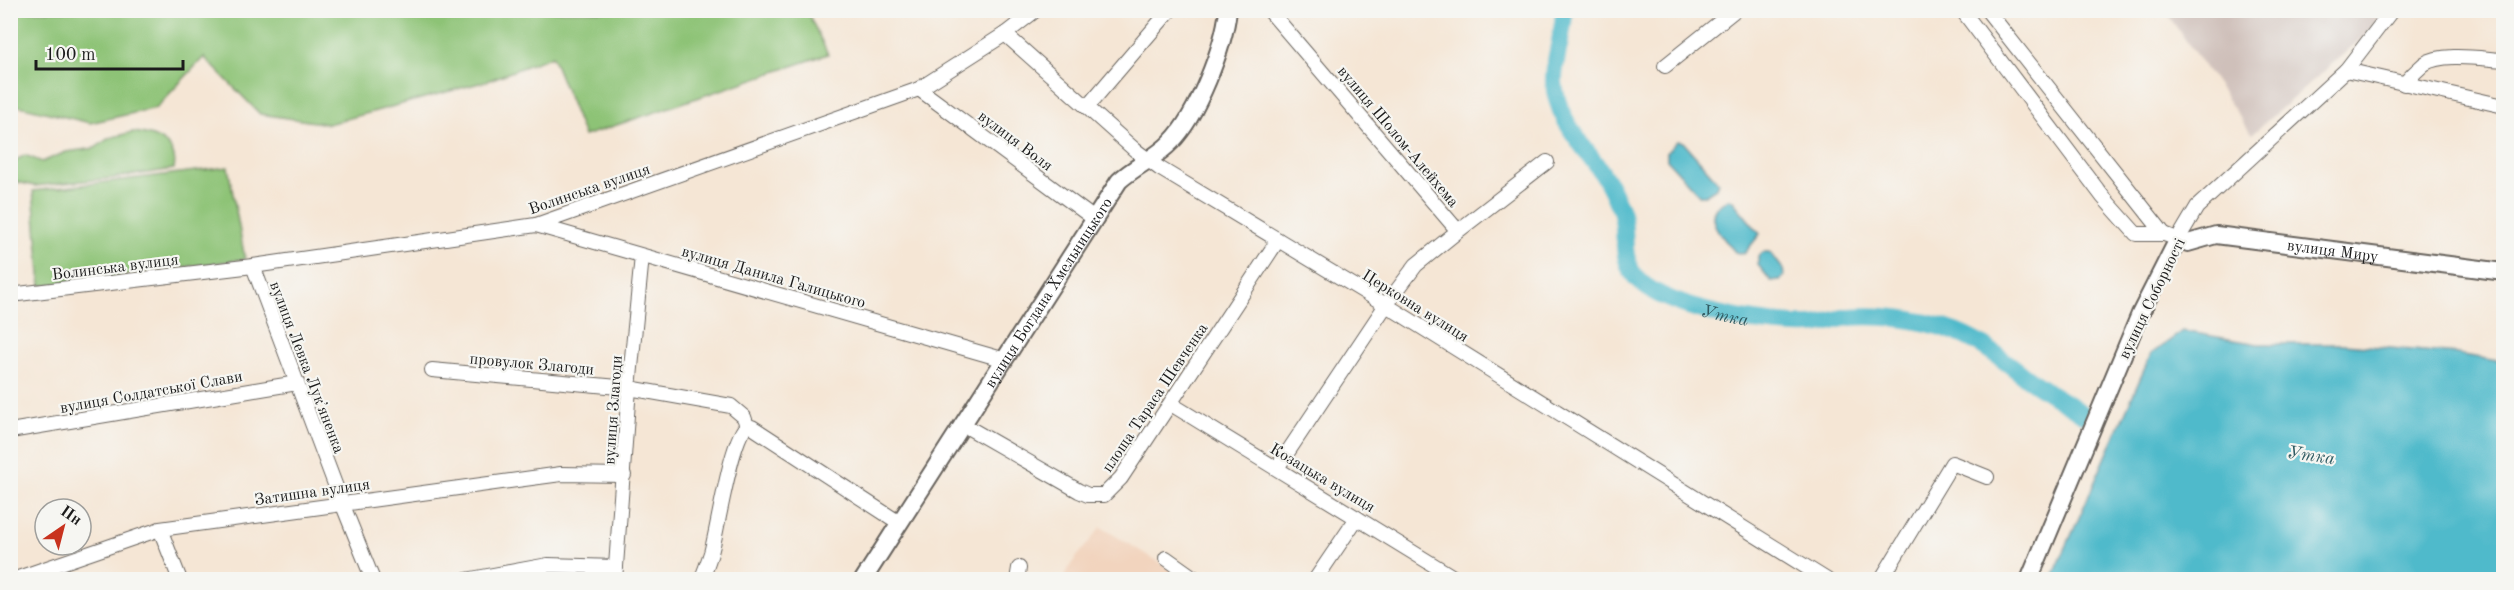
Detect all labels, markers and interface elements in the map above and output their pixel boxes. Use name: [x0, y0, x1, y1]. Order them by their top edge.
scale bar: [36, 33, 183, 71]
text: 100 m: [45, 46, 96, 64]
street label: вулиця Шолом-Алейхема: [1334, 64, 1461, 211]
street label: вулиця Воля: [974, 108, 1055, 175]
street label: Волинська вулиця: [527, 162, 653, 218]
street label: вулиця Богдана Хмельницького: [983, 195, 1116, 391]
street label: вулиця Соборності: [2117, 236, 2189, 362]
street label: вулиця Миру: [2286, 238, 2380, 266]
street label: вулиця Данила Галицького: [680, 244, 867, 312]
street label: Волинська вулиця: [51, 252, 179, 284]
street label: Церковна вулиця: [1359, 268, 1471, 346]
street label: вулиця Левка Лукʼяненка: [266, 279, 347, 456]
water label: Утка: [1699, 302, 1750, 330]
street label: площа Тараса Шевченка: [1100, 321, 1212, 476]
street label: провулок Злагоди: [469, 352, 595, 378]
street label: вулиця Злагоди: [602, 355, 626, 465]
street label: вулиця Солдатської Слави: [59, 369, 244, 417]
street label: Козацька вулиця: [1267, 441, 1377, 516]
water label: Утка: [2286, 444, 2336, 468]
street label: Затишна вулиця: [254, 477, 371, 509]
north arrow: [33, 497, 93, 557]
text: Пн: [57, 503, 84, 529]

